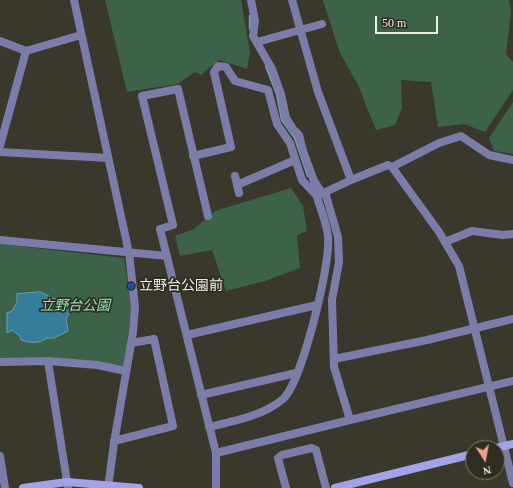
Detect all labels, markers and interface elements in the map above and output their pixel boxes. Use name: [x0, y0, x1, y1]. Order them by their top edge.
scale bar: [377, 8, 440, 34]
text: 50 m: [382, 16, 406, 30]
place label: 立野台公園前: [139, 278, 223, 294]
marker: 立野台公園前: [126, 281, 136, 291]
park label: 立野台公園: [40, 298, 110, 314]
north arrow: [465, 440, 505, 480]
text: N: [482, 464, 492, 477]

